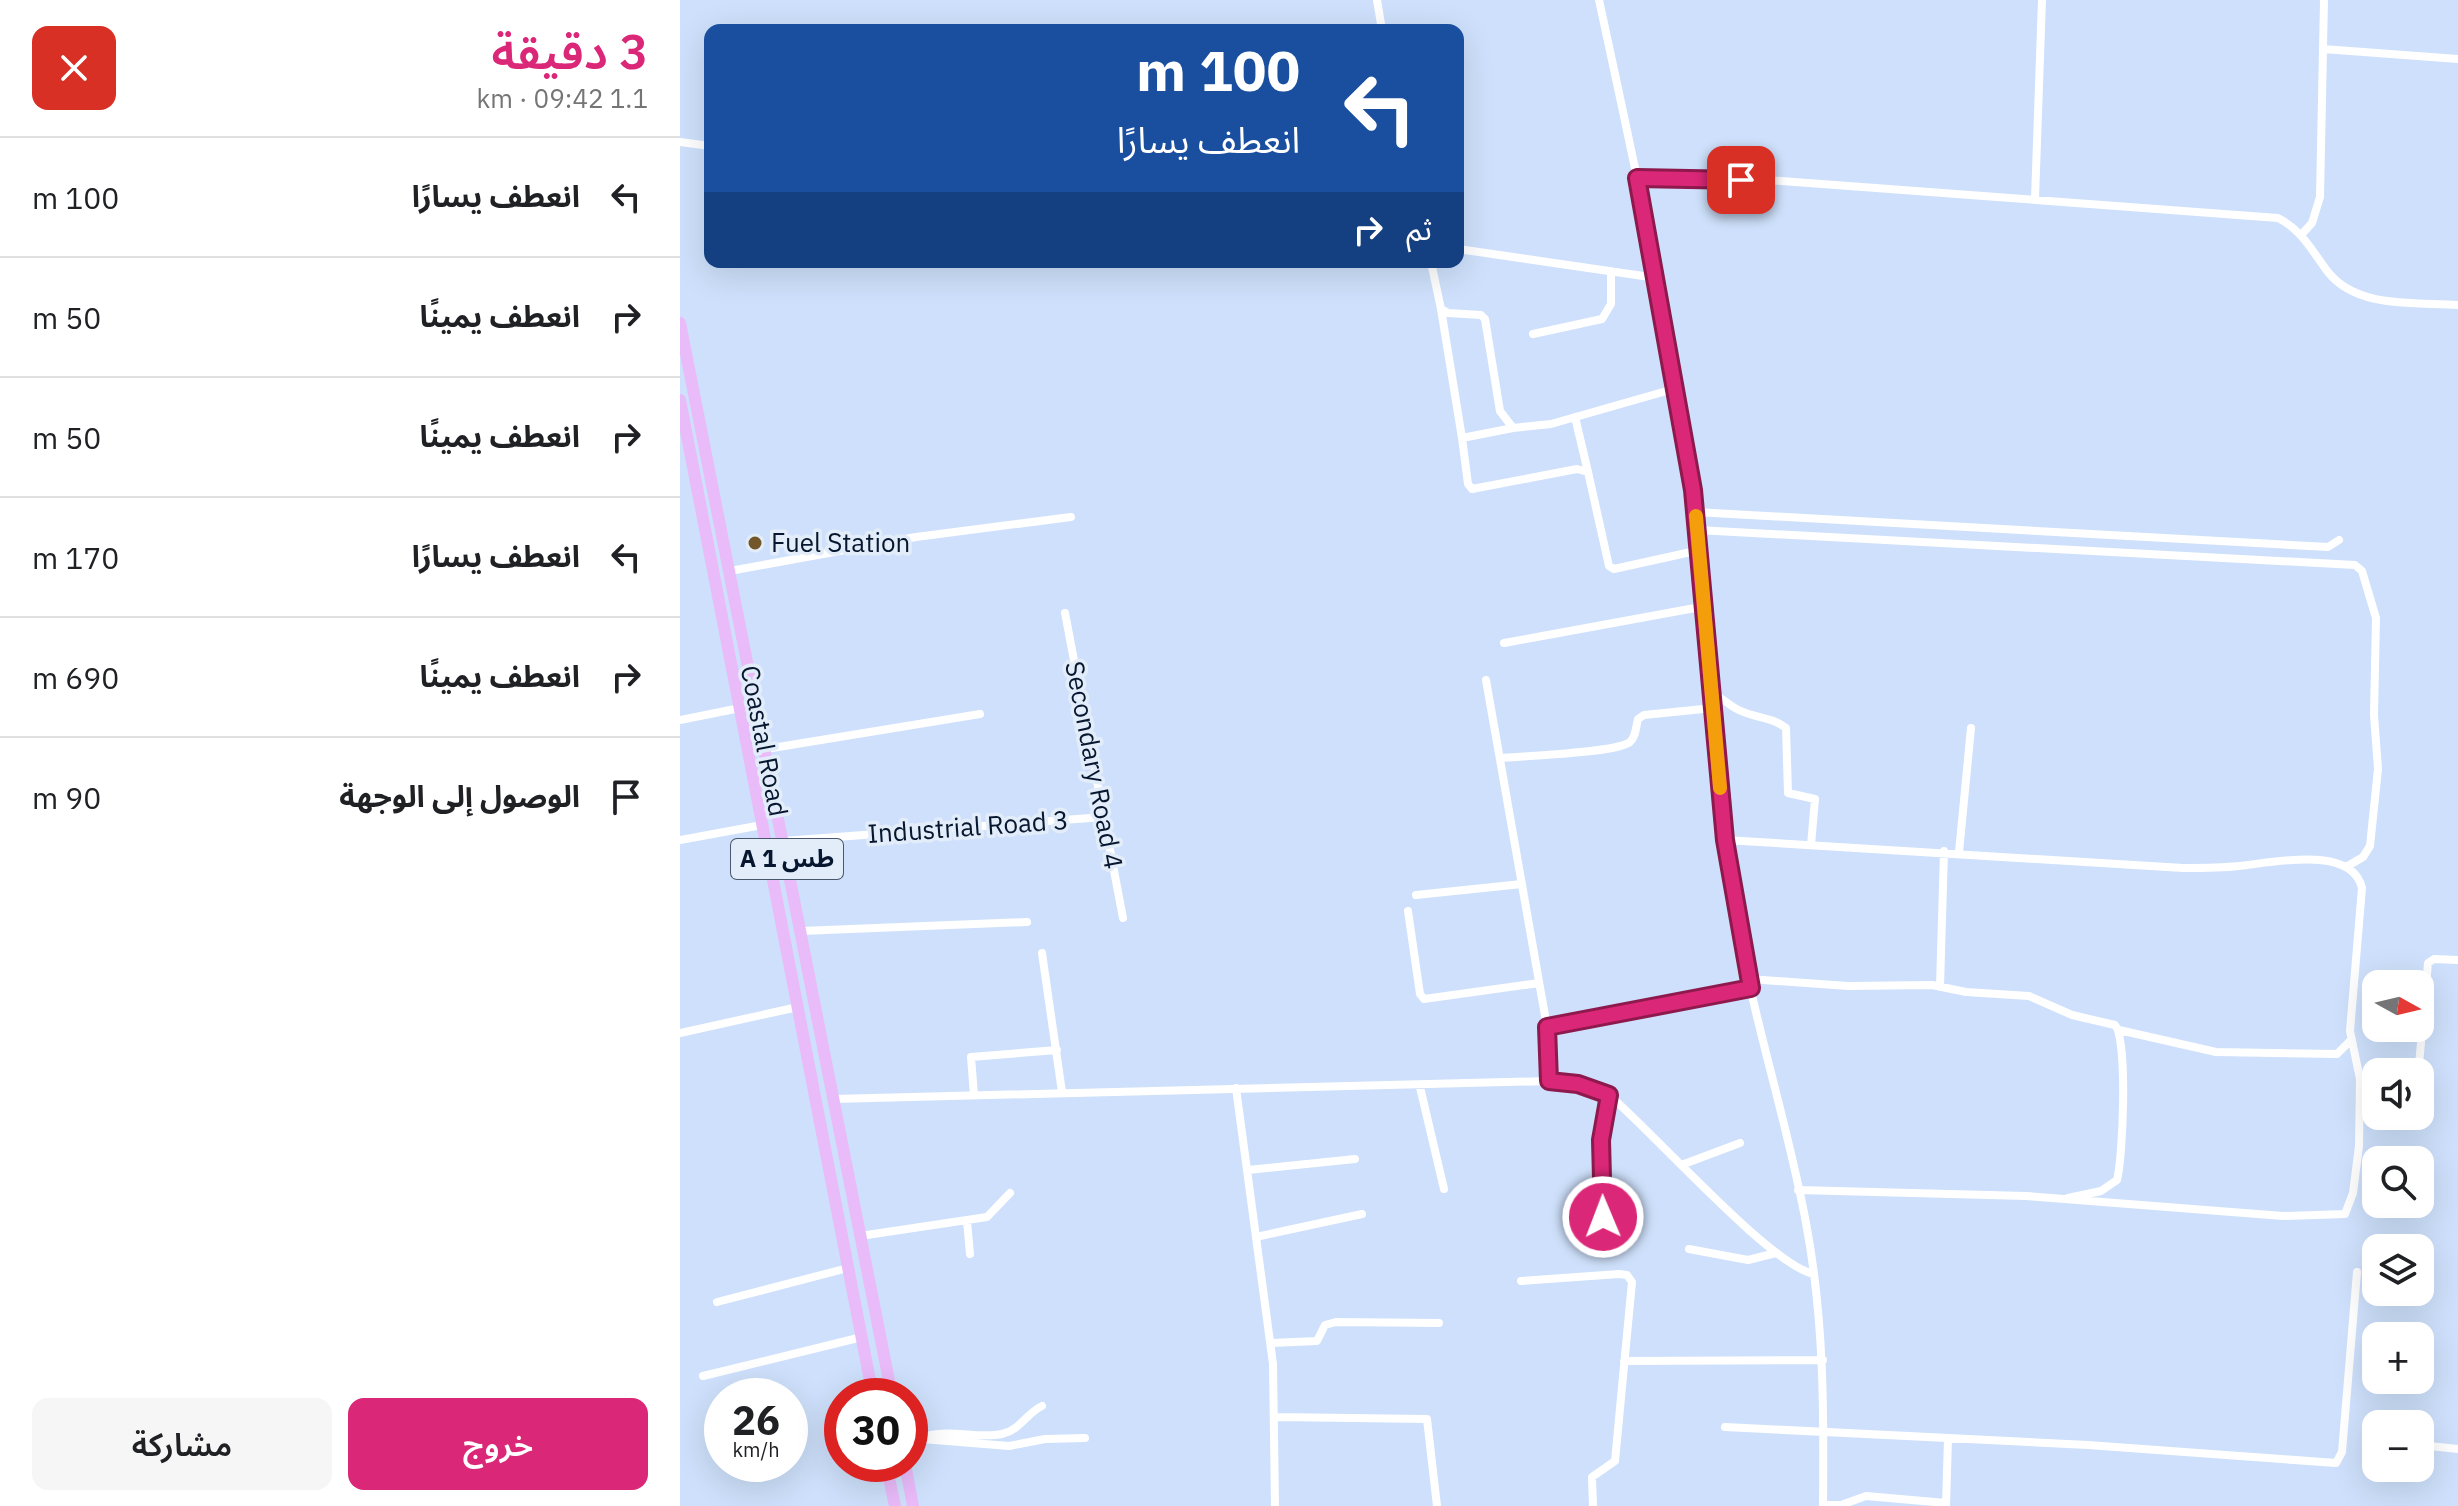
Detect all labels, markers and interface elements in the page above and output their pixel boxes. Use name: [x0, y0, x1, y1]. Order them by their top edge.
text: 3 دقيقة: [491, 20, 648, 82]
button: close: [32, 26, 116, 110]
text: 100 m: [1136, 34, 1300, 106]
icon: left: [1328, 56, 1432, 160]
text: 1.1 km · 09:42: [476, 81, 648, 115]
text: انعطف يسارًا: [1117, 116, 1300, 163]
pin: [1707, 146, 1775, 214]
icon: arrive: [1719, 158, 1763, 202]
icon: left: [604, 175, 648, 219]
text: انعطف يسارًا: [412, 176, 580, 215]
text: 100 m: [32, 178, 119, 217]
icon: right: [1346, 208, 1390, 252]
text: ثم: [1406, 209, 1432, 248]
icon: right: [604, 295, 648, 339]
text: انعطف يمينًا: [420, 296, 580, 335]
text: 50 m: [32, 298, 101, 337]
icon: right: [604, 415, 648, 459]
text: انعطف يمينًا: [420, 416, 580, 455]
text: 50 m: [32, 418, 101, 457]
place label: Fuel Station: [771, 525, 910, 559]
marker: Fuel Station: [746, 534, 764, 552]
icon: left: [604, 535, 648, 579]
text: انعطف يسارًا: [412, 536, 580, 575]
text: 170 m: [32, 538, 119, 577]
icon: right: [604, 655, 648, 699]
text: انعطف يمينًا: [420, 656, 580, 695]
text: 690 m: [32, 658, 119, 697]
street label: Secondary Road 4: [1058, 658, 1132, 872]
street label: Coastal Road: [734, 662, 796, 819]
icon: arrive: [604, 775, 648, 819]
text: الوصول إلى الوجهة: [339, 776, 580, 815]
text: 90 m: [32, 778, 101, 817]
street label: Industrial Road 3: [866, 802, 1070, 850]
road number: A 1 طس: [731, 839, 843, 879]
north arrow: [2362, 970, 2434, 1042]
map controls: [2362, 970, 2434, 1482]
button: sound: [2362, 1058, 2434, 1130]
button: search: [2362, 1146, 2434, 1218]
position arrow: [1561, 1175, 1645, 1259]
button: layers: [2362, 1234, 2434, 1306]
button: +: [2362, 1322, 2434, 1394]
speed limit sign: 30: [824, 1378, 928, 1482]
text: 26: [732, 1394, 780, 1446]
button: مشاركة: [32, 1398, 332, 1490]
button: خروج: [348, 1398, 648, 1490]
button: −: [2362, 1410, 2434, 1482]
text: km/h: [732, 1436, 780, 1463]

